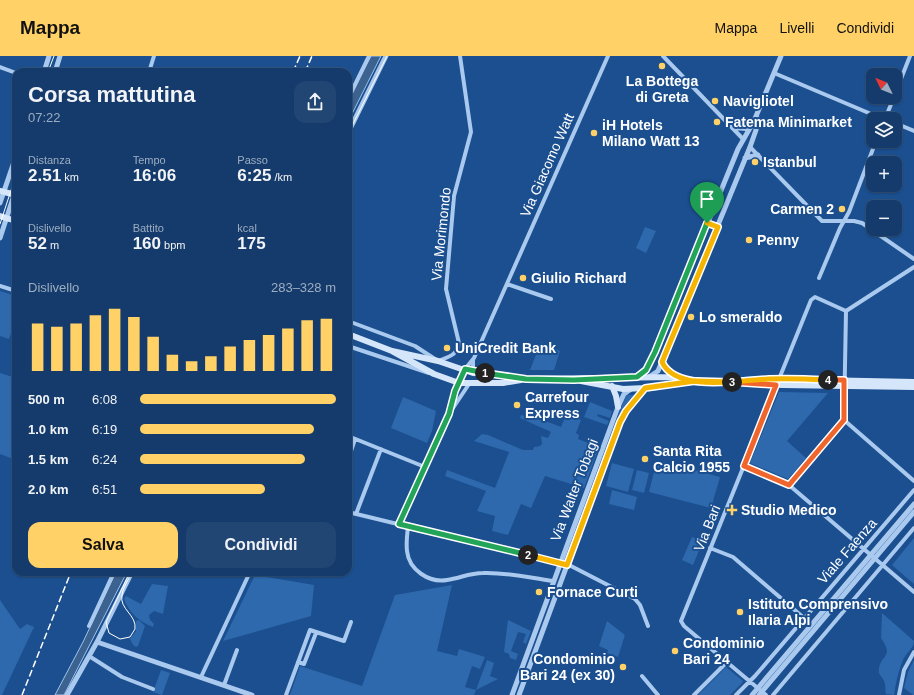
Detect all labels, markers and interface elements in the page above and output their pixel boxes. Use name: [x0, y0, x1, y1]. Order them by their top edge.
text: Mappa: [20, 17, 80, 38]
text: Mappa: [715, 20, 757, 36]
text: Livelli: [779, 20, 814, 36]
text: Condividi: [836, 20, 894, 36]
marker: La Bottega di Greta: [657, 61, 667, 71]
north arrow: [866, 68, 902, 104]
map controls: [866, 68, 902, 236]
place label: La Bottega di Greta: [626, 73, 698, 105]
button: share: [294, 81, 336, 123]
text: Corsa mattutina: [28, 82, 195, 107]
place label: Navigliotel: [723, 93, 794, 109]
marker: Navigliotel: [710, 96, 720, 106]
text: 07:22: [28, 110, 61, 125]
street label: Via Giacomo Watt: [517, 110, 577, 219]
button: layers: [866, 112, 902, 148]
place label: Fatema Minimarket: [725, 114, 852, 130]
place label: iH Hotels Milano Watt 13: [602, 117, 700, 149]
marker: Fatema Minimarket: [712, 117, 722, 127]
marker: iH Hotels Milano Watt 13: [589, 128, 599, 138]
text: Distanza: [28, 154, 71, 166]
text: Tempo: [133, 154, 166, 166]
text: Passo: [237, 154, 268, 166]
place label: Istanbul: [763, 154, 817, 170]
button: +: [866, 156, 902, 192]
marker: Istanbul: [750, 157, 760, 167]
text: 2.51: [28, 166, 61, 185]
text: 16:06: [133, 166, 176, 185]
text: 6:25: [237, 166, 271, 185]
text: km: [61, 171, 79, 183]
text: /km: [271, 171, 292, 183]
pin: [690, 182, 724, 223]
street label: Via Morimondo: [428, 186, 454, 282]
icon: arrive: [696, 188, 718, 210]
button: −: [866, 200, 902, 236]
place label: Carmen 2: [770, 201, 834, 217]
marker: Carmen 2: [837, 204, 847, 214]
text: Dislivello: [28, 222, 71, 234]
text: Battito: [133, 222, 164, 234]
text: kcal: [237, 222, 257, 234]
place label: Penny: [757, 232, 799, 248]
text: 52: [28, 234, 47, 253]
text: 160: [133, 234, 161, 253]
text: 175: [237, 234, 266, 253]
marker: Penny: [744, 235, 754, 245]
text: m: [47, 239, 59, 251]
text: bpm: [161, 239, 186, 251]
place label: Giulio Richard: [531, 270, 627, 286]
marker: Giulio Richard: [518, 273, 528, 283]
text: Dislivello: [28, 280, 79, 295]
text: 283–328 m: [271, 280, 336, 295]
place label: Lo smeraldo: [699, 309, 782, 325]
marker: Lo smeraldo: [686, 312, 696, 322]
place label: UniCredit Bank: [455, 340, 556, 356]
marker: UniCredit Bank: [442, 343, 452, 353]
pin: 1: [475, 363, 495, 383]
text: 1: [482, 367, 488, 379]
pin: 4: [818, 370, 838, 390]
pin: 3: [722, 372, 742, 392]
text: 4: [825, 374, 831, 386]
text: 3: [729, 376, 735, 388]
place label: Carrefour Express: [525, 389, 589, 421]
text: 500 m: [28, 392, 65, 407]
text: 6:08: [92, 392, 117, 407]
marker: Carrefour Express: [512, 400, 522, 410]
text: 1.0 km: [28, 422, 68, 437]
text: 6:19: [92, 422, 117, 437]
street label: Via Walter Tobagi: [547, 436, 601, 544]
place label: Santa Rita Calcio 1955: [653, 443, 730, 475]
text: 1.5 km: [28, 452, 68, 467]
text: 6:24: [92, 452, 117, 467]
marker: Santa Rita Calcio 1955: [640, 454, 650, 464]
text: 2.0 km: [28, 482, 68, 497]
text: 6:51: [92, 482, 117, 497]
street label: Via Bari: [690, 502, 724, 554]
place label: Studio Medico: [741, 502, 837, 518]
marker: Studio Medico: [726, 504, 738, 516]
street label: Viale Faenza: [814, 515, 880, 587]
button: Salva: [28, 522, 178, 568]
button: Condividi: [186, 522, 336, 568]
pin: 2: [518, 545, 538, 565]
text: 2: [525, 549, 531, 561]
place label: Fornace Curti: [547, 584, 638, 600]
marker: Fornace Curti: [534, 587, 544, 597]
place label: Istituto Comprensivo Ilaria Alpi: [748, 596, 888, 628]
marker: Istituto Comprensivo Ilaria Alpi: [735, 607, 745, 617]
place label: Condominio Bari 24: [683, 635, 765, 667]
marker: Condominio Bari 24: [670, 646, 680, 656]
place label: Condominio Bari 24 (ex 30): [520, 651, 615, 683]
marker: Condominio Bari 24 (ex 30): [618, 662, 628, 672]

